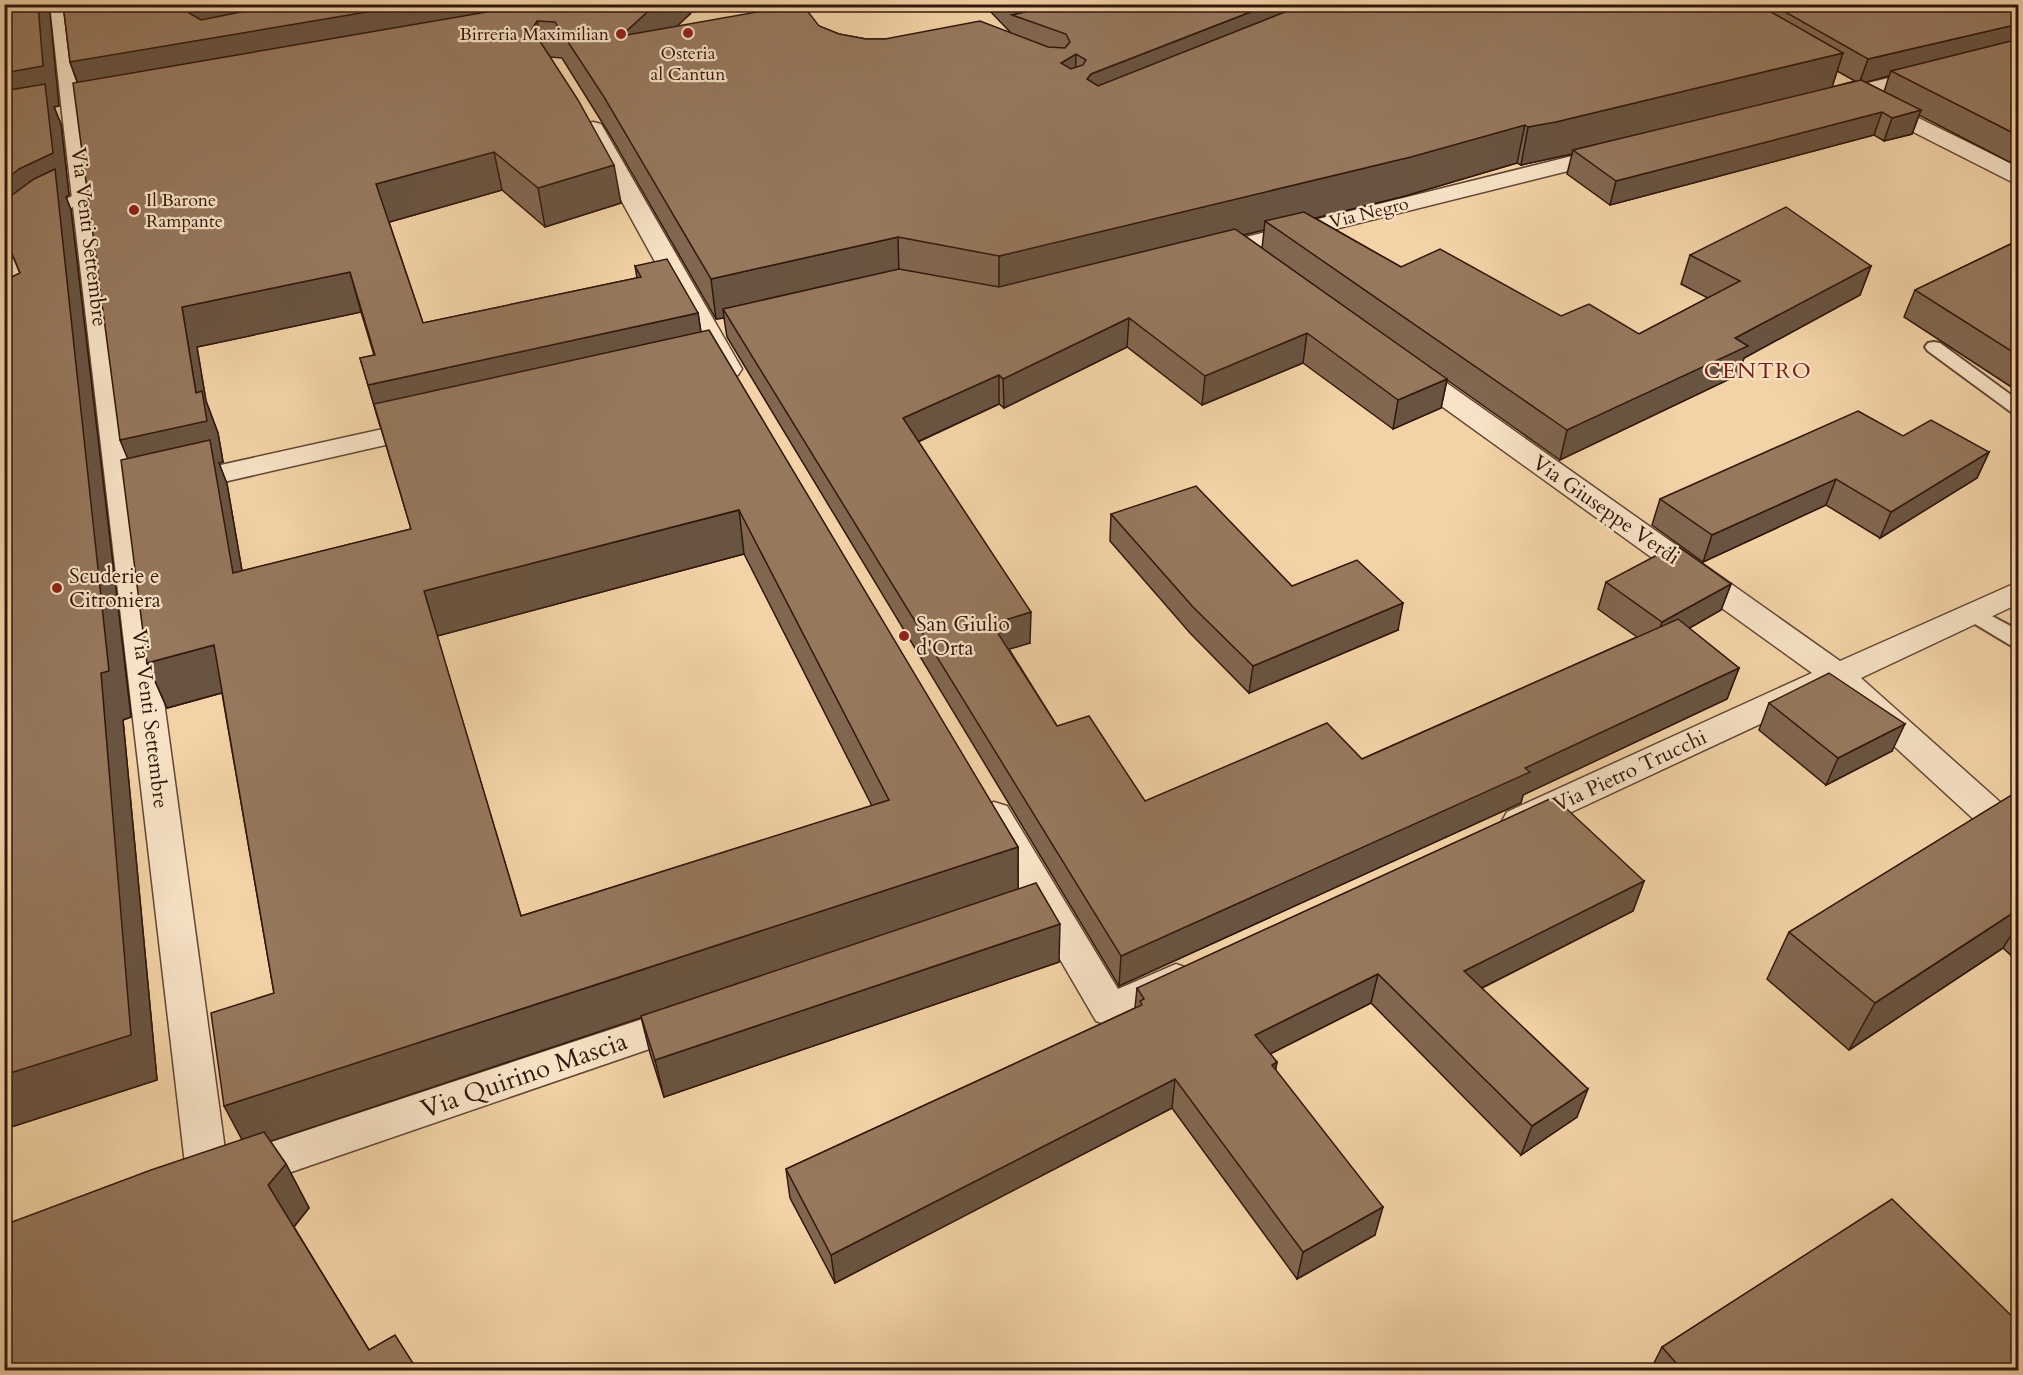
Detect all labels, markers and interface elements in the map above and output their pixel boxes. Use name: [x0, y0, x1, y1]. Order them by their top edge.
place label: Birreria Maximilian: [459, 22, 610, 47]
marker: Osteria al Cantun: [681, 26, 695, 40]
marker: Birreria Maximilian: [614, 27, 628, 41]
place label: Osteria al Cantun: [651, 41, 726, 87]
street label: Via Venti Settembre: [64, 146, 114, 328]
place label: Il Barone Rampante: [146, 188, 223, 234]
street label: Via Negro: [1327, 191, 1411, 235]
marker: Il Barone Rampante: [127, 203, 141, 217]
district label: CENTRO: [1704, 356, 1812, 386]
street label: Via Giuseppe Verdi: [1526, 448, 1686, 572]
place label: Scuderie e Citroniera: [69, 562, 161, 615]
marker: Scuderie e Citroniera: [50, 581, 64, 595]
place label: San Giulio d'Orta: [916, 610, 1010, 663]
street label: Via Venti Settembre: [125, 628, 175, 810]
marker: San Giulio d'Orta: [897, 629, 911, 643]
street label: Via Pietro Trucchi: [1548, 723, 1712, 819]
street label: Via Quirino Mascia: [416, 1023, 632, 1127]

